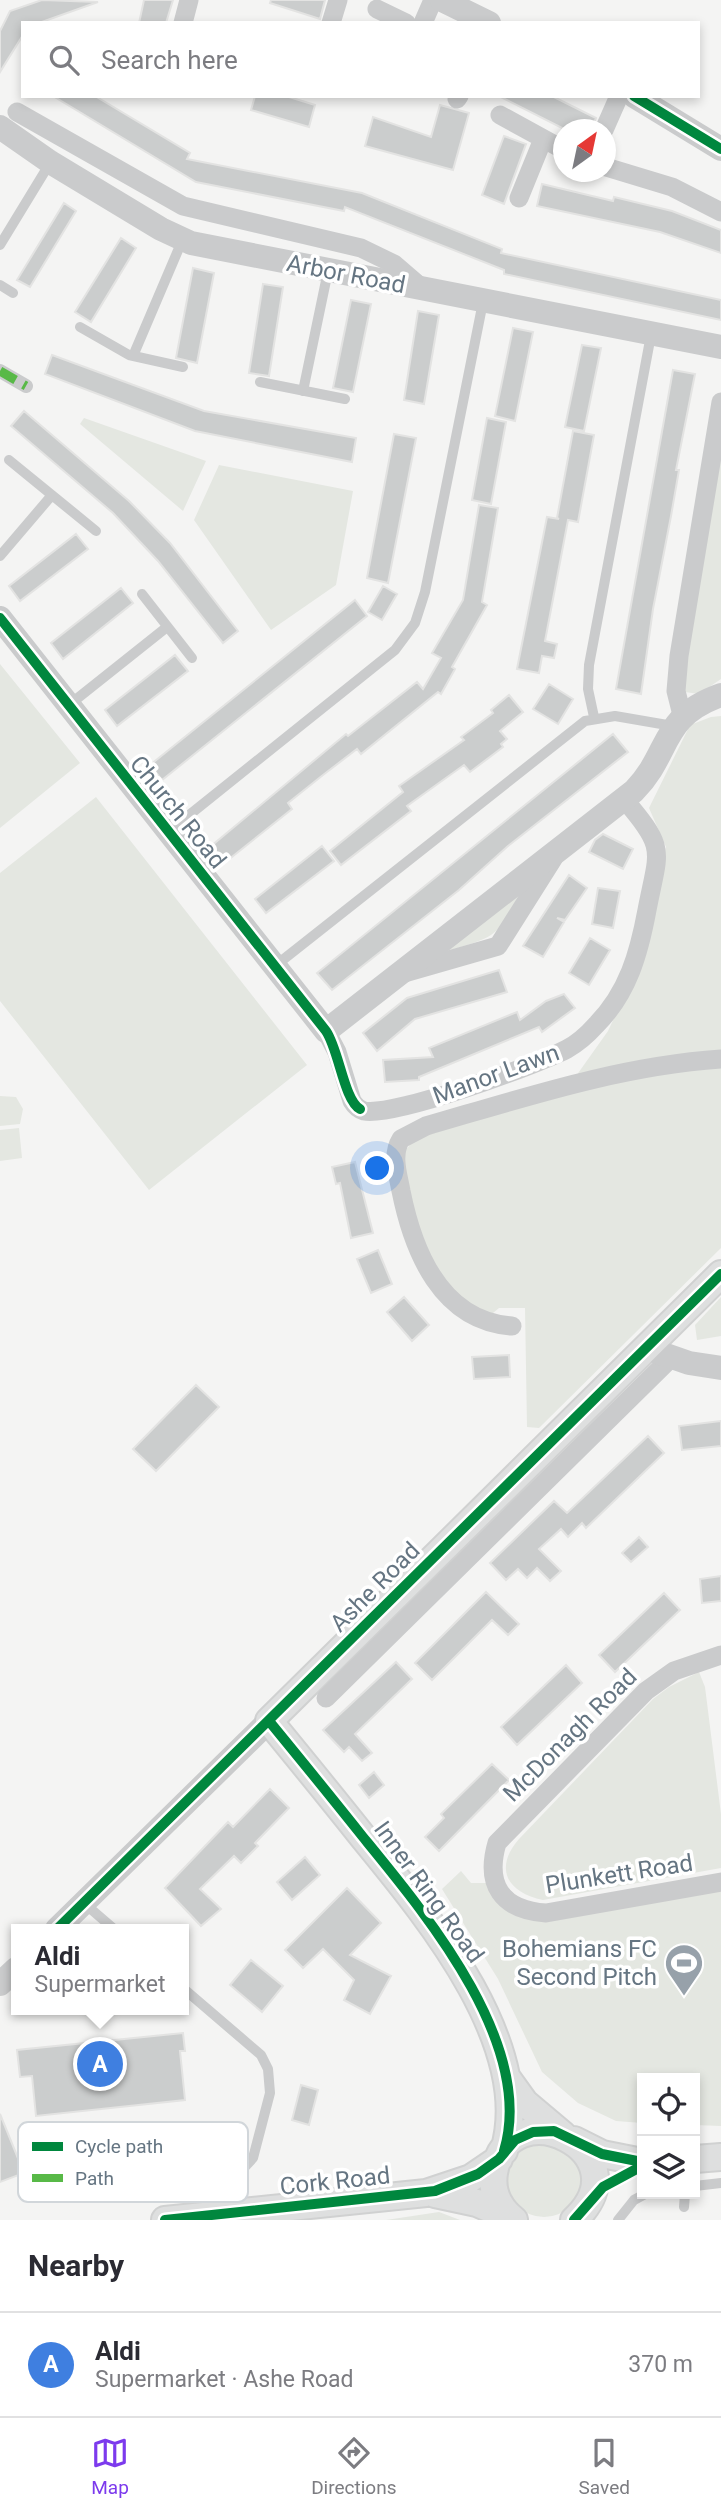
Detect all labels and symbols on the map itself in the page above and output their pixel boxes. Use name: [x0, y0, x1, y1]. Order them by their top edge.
north arrow: [553, 119, 616, 182]
street label: Arbor Road: [284, 249, 408, 299]
street label: Church Road: [124, 750, 232, 874]
street label: Manor Lawn: [429, 1038, 563, 1110]
your location: [360, 1151, 394, 1185]
street label: Ashe Road: [324, 1536, 426, 1638]
street label: McDonagh Road: [498, 1663, 642, 1807]
street label: Inner Ring Road: [368, 1816, 490, 1968]
street label: Plunkett Road: [543, 1849, 695, 1899]
place label: Bohemians FC Second Pitch: [502, 1935, 657, 1991]
sports icon: Bohemians FC Second Pitch: [663, 1942, 705, 1997]
pin: A: [77, 2038, 123, 2090]
legend: [18, 2122, 248, 2202]
text: Cycle path: [75, 2135, 163, 2158]
street label: Cork Road: [279, 2161, 391, 2201]
text: Path: [75, 2167, 114, 2190]

